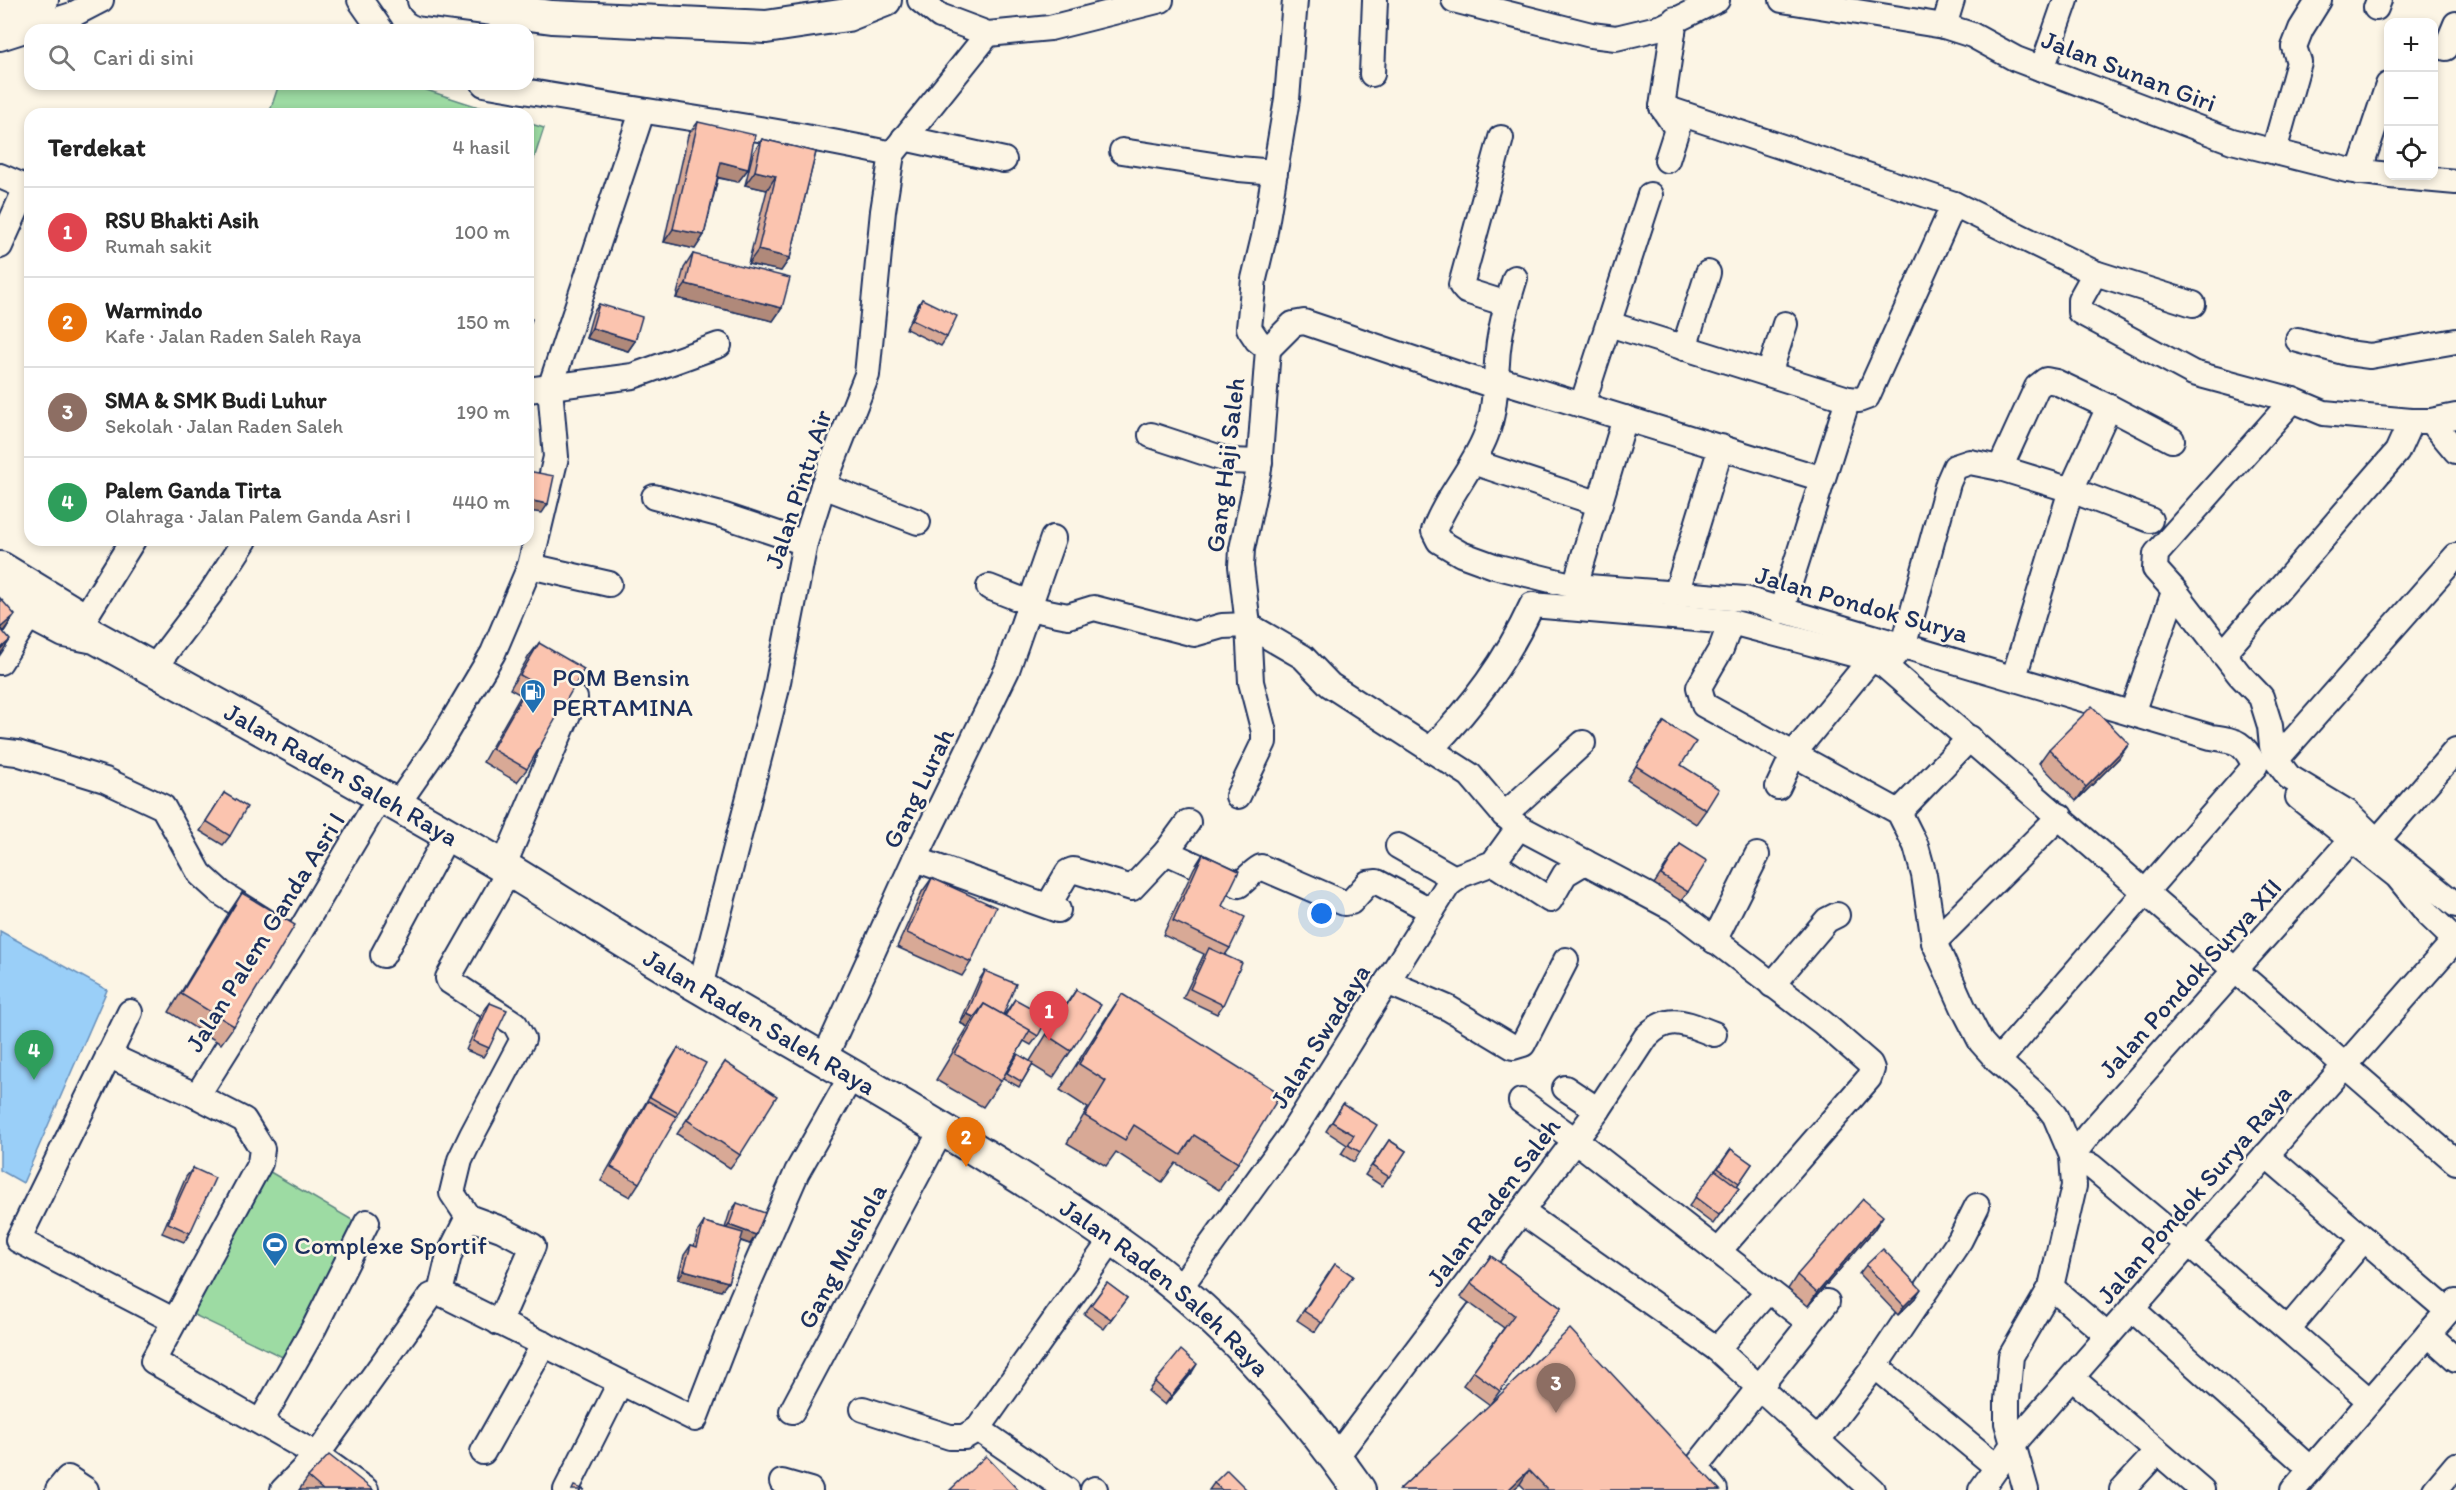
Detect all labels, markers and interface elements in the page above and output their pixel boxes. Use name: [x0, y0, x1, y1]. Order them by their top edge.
map controls: [2384, 18, 2438, 180]
button: +: [2384, 18, 2438, 72]
street label: Jalan Sunan Giri: [2037, 23, 2221, 119]
search box: [24, 24, 534, 90]
icon: search: [45, 41, 78, 74]
text: Cari di sini: [93, 44, 194, 71]
button: −: [2384, 72, 2438, 126]
button: locate: [2384, 126, 2438, 180]
text: Terdekat: [48, 131, 146, 163]
text: 4 hasil: [453, 135, 510, 159]
text: RSU Bhakti Asih: [105, 207, 259, 234]
text: 1: [63, 220, 72, 244]
text: 100 m: [455, 220, 510, 244]
text: Rumah sakit: [105, 234, 212, 258]
text: Warmindo: [105, 297, 202, 324]
text: 2: [62, 310, 73, 334]
text: 150 m: [457, 310, 510, 334]
text: Kafe · Jalan Raden Saleh Raya: [105, 324, 361, 348]
street label: Gang Haji Saleh: [1198, 376, 1252, 554]
text: SMA & SMK Budi Luhur: [105, 387, 326, 414]
text: 3: [62, 400, 73, 424]
text: 190 m: [457, 400, 510, 424]
street label: Jalan Pintu Air: [757, 405, 839, 572]
text: Sekolah · Jalan Raden Saleh: [105, 414, 343, 438]
text: Palem Ganda Tirta: [105, 477, 281, 504]
text: 4: [61, 490, 74, 514]
text: 440 m: [452, 490, 510, 514]
text: Olahraga · Jalan Palem Ganda Asri I: [105, 504, 411, 528]
street label: Jalan Pondok Surya: [1752, 558, 1973, 650]
place label: POM Bensin PERTAMINA: [552, 661, 693, 723]
fuel station icon: POM Bensin PERTAMINA: [518, 677, 548, 715]
street label: Jalan Raden Saleh Raya: [219, 695, 464, 853]
street label: Gang Lurah: [875, 722, 961, 854]
street label: Jalan Palem Ganda Asri I: [178, 806, 352, 1058]
street label: Jalan Pondok Surya XII: [2092, 871, 2288, 1085]
your location: [1307, 899, 1336, 928]
street label: Jalan Raden Saleh Raya: [638, 941, 882, 1102]
street label: Jalan Swadaya: [1263, 958, 1377, 1114]
pin: 1: [1030, 992, 1068, 1041]
pin: 4: [15, 1030, 54, 1080]
street label: Jalan Pondok Surya Raya: [2090, 1078, 2298, 1310]
street label: Jalan Raden Saleh: [1419, 1111, 1567, 1293]
pin: 2: [946, 1118, 986, 1167]
street label: Gang Mushola: [790, 1177, 894, 1334]
street label: Jalan Raden Saleh Raya: [1054, 1191, 1277, 1383]
place label: Complexe Sportif: [294, 1229, 487, 1261]
sports icon: Complexe Sportif: [260, 1230, 290, 1268]
pin: 3: [1536, 1364, 1576, 1413]

